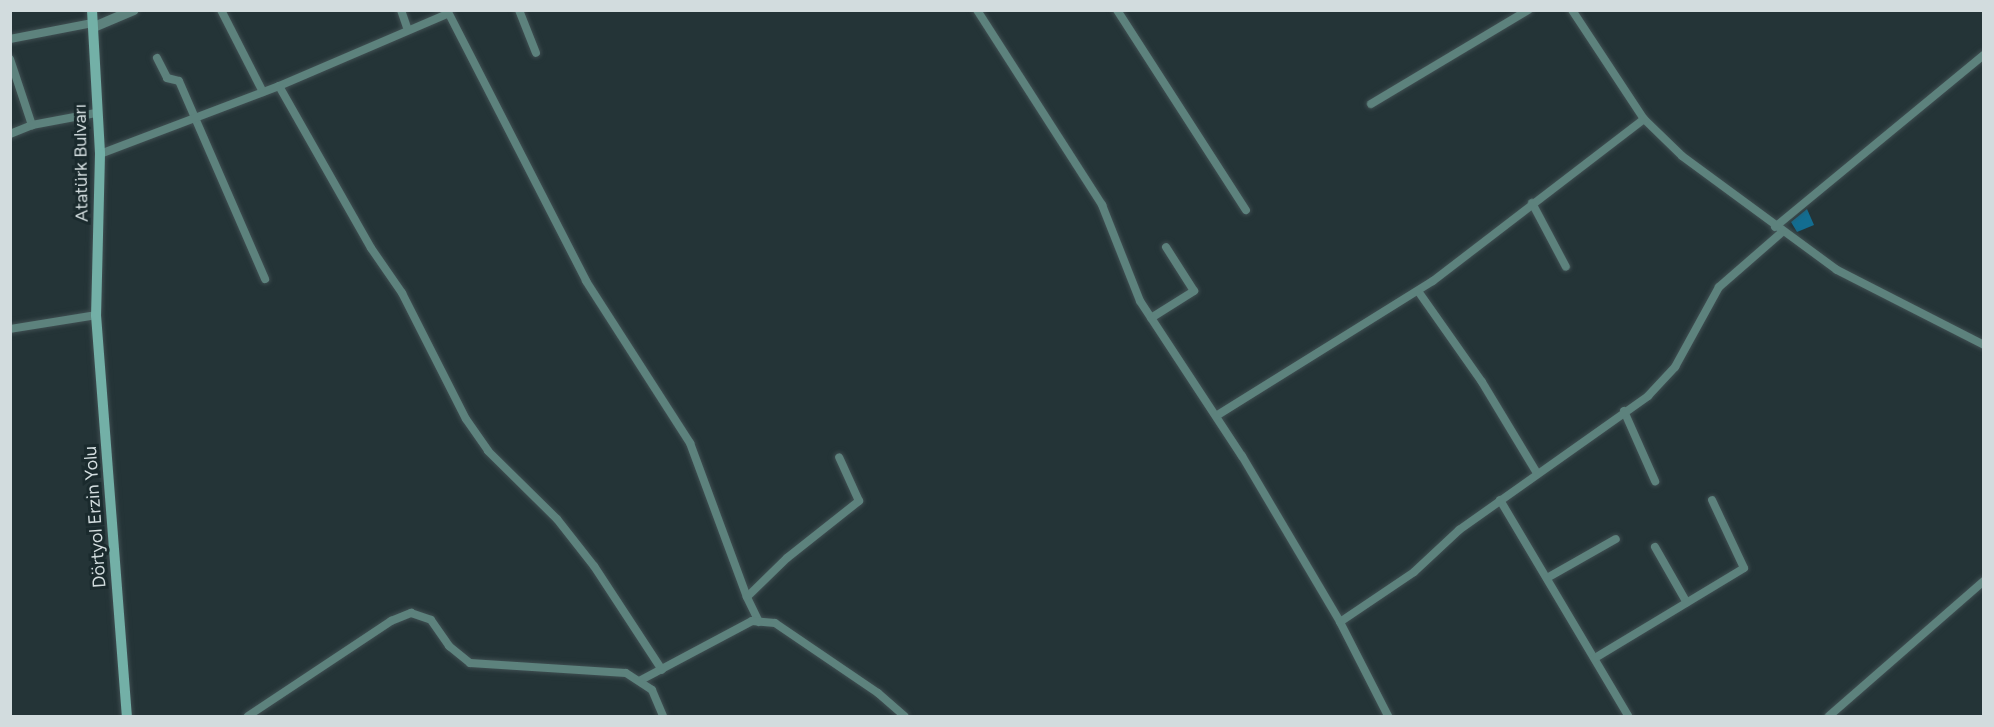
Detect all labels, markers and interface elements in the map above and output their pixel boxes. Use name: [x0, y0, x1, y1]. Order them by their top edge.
street label: Atatürk Bulvarı: [69, 104, 93, 222]
street label: Dörtyol Erzin Yolu: [79, 445, 111, 589]

